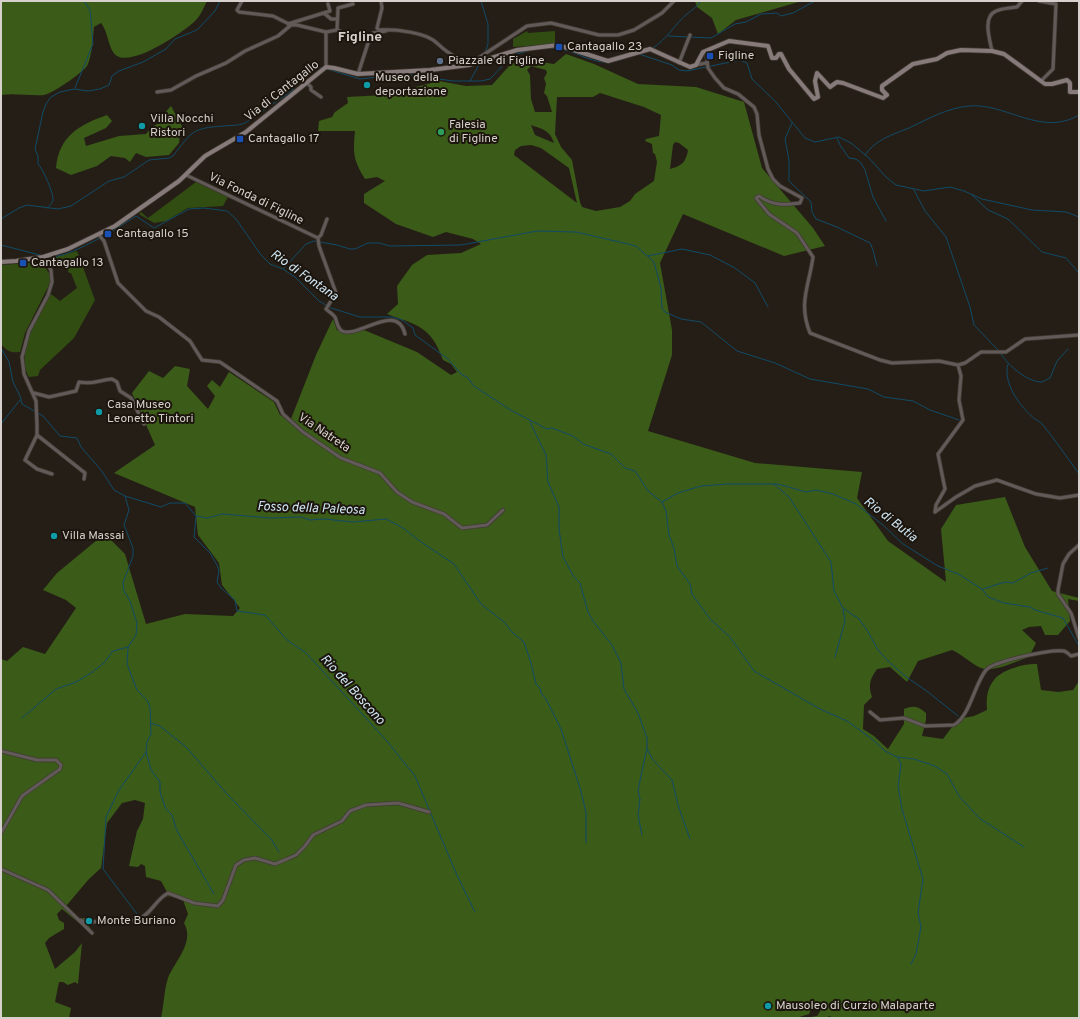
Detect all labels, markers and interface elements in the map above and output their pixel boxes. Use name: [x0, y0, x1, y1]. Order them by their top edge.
district label: Figline: [338, 29, 382, 46]
place label: Cantagallo 23: [567, 39, 642, 55]
marker: Cantagallo 23: [554, 42, 564, 52]
place label: Figline: [718, 48, 754, 64]
marker: Figline: [705, 51, 715, 61]
place label: Piazzale di Figline: [448, 53, 545, 69]
marker: Piazzale di Figline: [435, 56, 445, 66]
street label: Via di Cantagallo: [241, 57, 323, 125]
place label: Museo della deportazione: [375, 70, 447, 100]
marker: Museo della deportazione: [362, 80, 372, 90]
place label: Villa Nocchi Ristori: [150, 111, 214, 141]
place label: Falesia di Figline: [449, 117, 498, 147]
marker: Villa Nocchi Ristori: [137, 121, 147, 131]
marker: Falesia di Figline: [436, 127, 446, 137]
place label: Cantagallo 17: [248, 131, 319, 147]
marker: Cantagallo 17: [235, 134, 245, 144]
street label: Via Fonda di Figline: [206, 169, 306, 229]
place label: Cantagallo 15: [116, 226, 189, 242]
marker: Cantagallo 15: [103, 229, 113, 239]
water label: Rio di Fontana: [267, 247, 341, 305]
place label: Cantagallo 13: [31, 255, 103, 271]
marker: Cantagallo 13: [18, 258, 28, 268]
place label: Casa Museo Leonetto Tintori: [107, 397, 193, 427]
marker: Casa Museo Leonetto Tintori: [94, 407, 104, 417]
street label: Via Natreta: [295, 410, 353, 456]
water label: Rio di Butia: [860, 494, 920, 546]
water label: Fosso della Paleosa: [257, 499, 365, 519]
place label: Villa Massai: [62, 528, 124, 544]
marker: Villa Massai: [49, 531, 59, 541]
water label: Rio del Boscono: [316, 652, 388, 729]
place label: Monte Buriano: [97, 913, 176, 929]
marker: Monte Buriano: [84, 916, 94, 926]
place label: Mausoleo di Curzio Malaparte: [776, 998, 935, 1014]
marker: Mausoleo di Curzio Malaparte: [763, 1001, 773, 1011]

